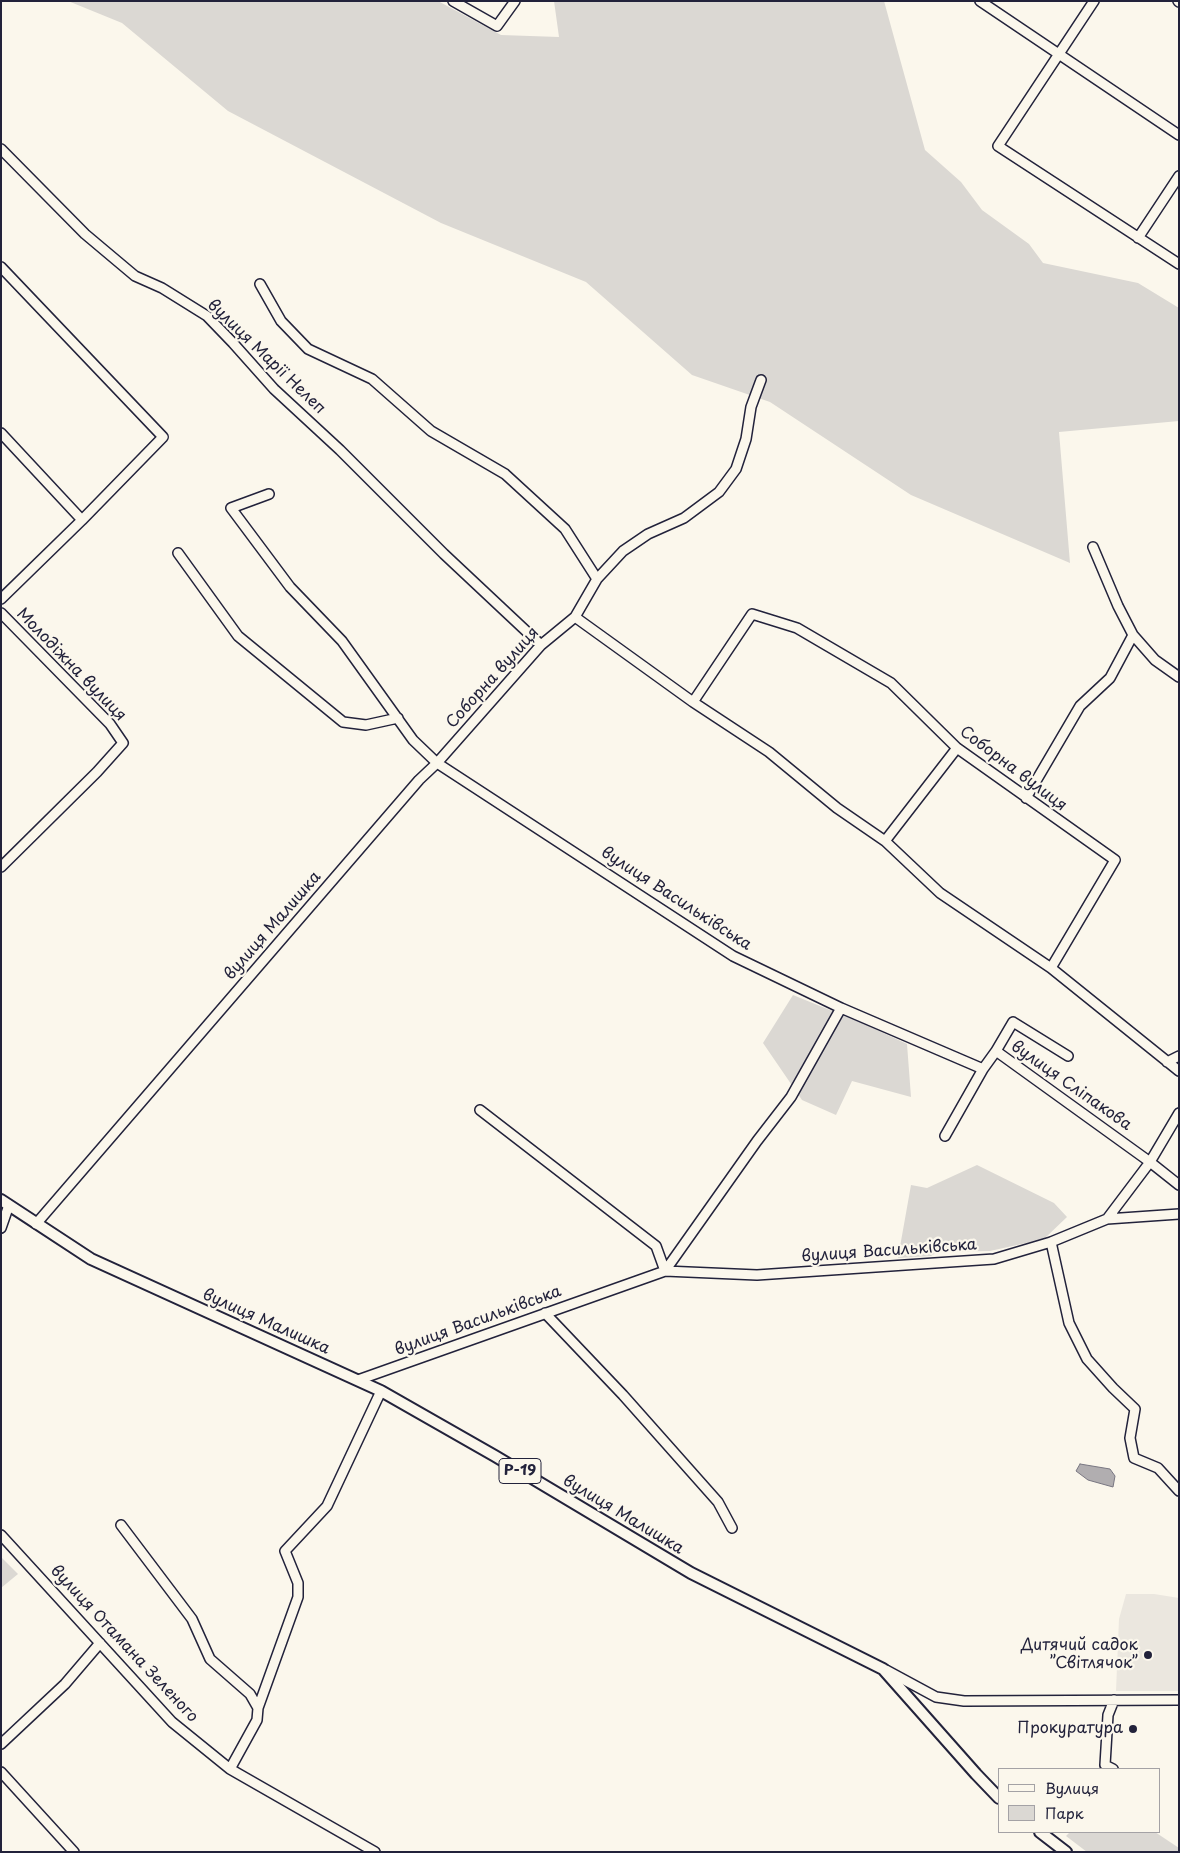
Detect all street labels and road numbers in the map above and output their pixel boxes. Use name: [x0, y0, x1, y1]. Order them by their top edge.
street label: вулиця Марії Нелеп: [203, 296, 329, 418]
street label: Молодіжна вулиця: [12, 605, 130, 725]
street label: Соборна вулиця: [443, 624, 543, 732]
street label: Соборна вулиця: [956, 722, 1070, 816]
street label: вулиця Васильківська: [597, 843, 755, 955]
street label: вулиця Малишка: [221, 868, 325, 984]
street label: вулиця Сліпакова: [1007, 1037, 1135, 1135]
street label: вулиця Васильківська: [801, 1235, 977, 1267]
street label: вулиця Васильківська: [392, 1282, 564, 1360]
street label: вулиця Малишка: [199, 1285, 333, 1359]
road number: Р-19: [499, 1458, 541, 1484]
street label: вулиця Малишка: [559, 1471, 687, 1559]
street label: вулиця Отамана Зеленого: [46, 1561, 202, 1727]

